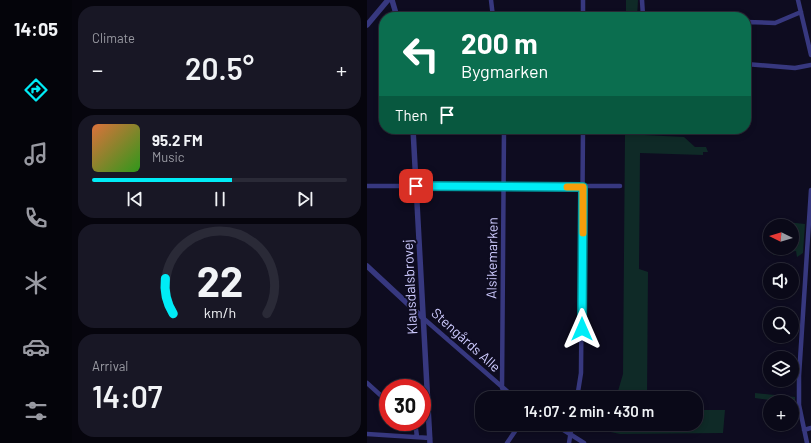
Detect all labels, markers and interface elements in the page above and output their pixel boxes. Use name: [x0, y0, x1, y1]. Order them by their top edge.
text: 14:05: [14, 18, 58, 40]
text: 200 m: [461, 26, 538, 60]
icon: left: [395, 28, 447, 80]
text: Climate: [92, 30, 135, 46]
text: 20.5°: [185, 50, 254, 86]
text: −: [92, 56, 103, 82]
text: +: [336, 56, 347, 82]
text: Bygmarken: [461, 60, 548, 82]
icon: directions: [22, 76, 50, 104]
icon: arrive: [436, 104, 458, 126]
text: Then: [395, 106, 428, 124]
text: 95.2 FM: [152, 131, 203, 149]
icon: music: [22, 140, 50, 168]
text: Music: [152, 149, 185, 165]
pin: [399, 169, 433, 203]
icon: arrive: [405, 175, 427, 197]
icon: previous: [124, 188, 146, 210]
icon: pause: [209, 188, 231, 210]
icon: next: [294, 188, 316, 210]
icon: phone: [22, 204, 50, 232]
street label: Alsikemarken: [482, 217, 501, 299]
north arrow: [763, 219, 799, 255]
map controls: [763, 219, 799, 431]
street label: Klausdalsbrovej: [399, 239, 420, 335]
text: 22: [196, 255, 243, 305]
button: sound: [763, 263, 799, 299]
icon: climate: [22, 269, 50, 297]
text: km/h: [203, 304, 236, 321]
street label: Stengårds Alle: [428, 304, 504, 375]
button: search: [763, 307, 799, 343]
position arrow: [561, 308, 603, 350]
icon: car: [22, 333, 50, 361]
button: layers: [763, 351, 799, 387]
text: Arrival: [92, 358, 128, 374]
text: 14:07: [92, 378, 162, 414]
speed limit sign: 30: [379, 379, 431, 431]
button: +: [763, 395, 799, 431]
icon: filters: [22, 397, 50, 425]
text: 14:07 · 2 min · 430 m: [524, 402, 654, 420]

